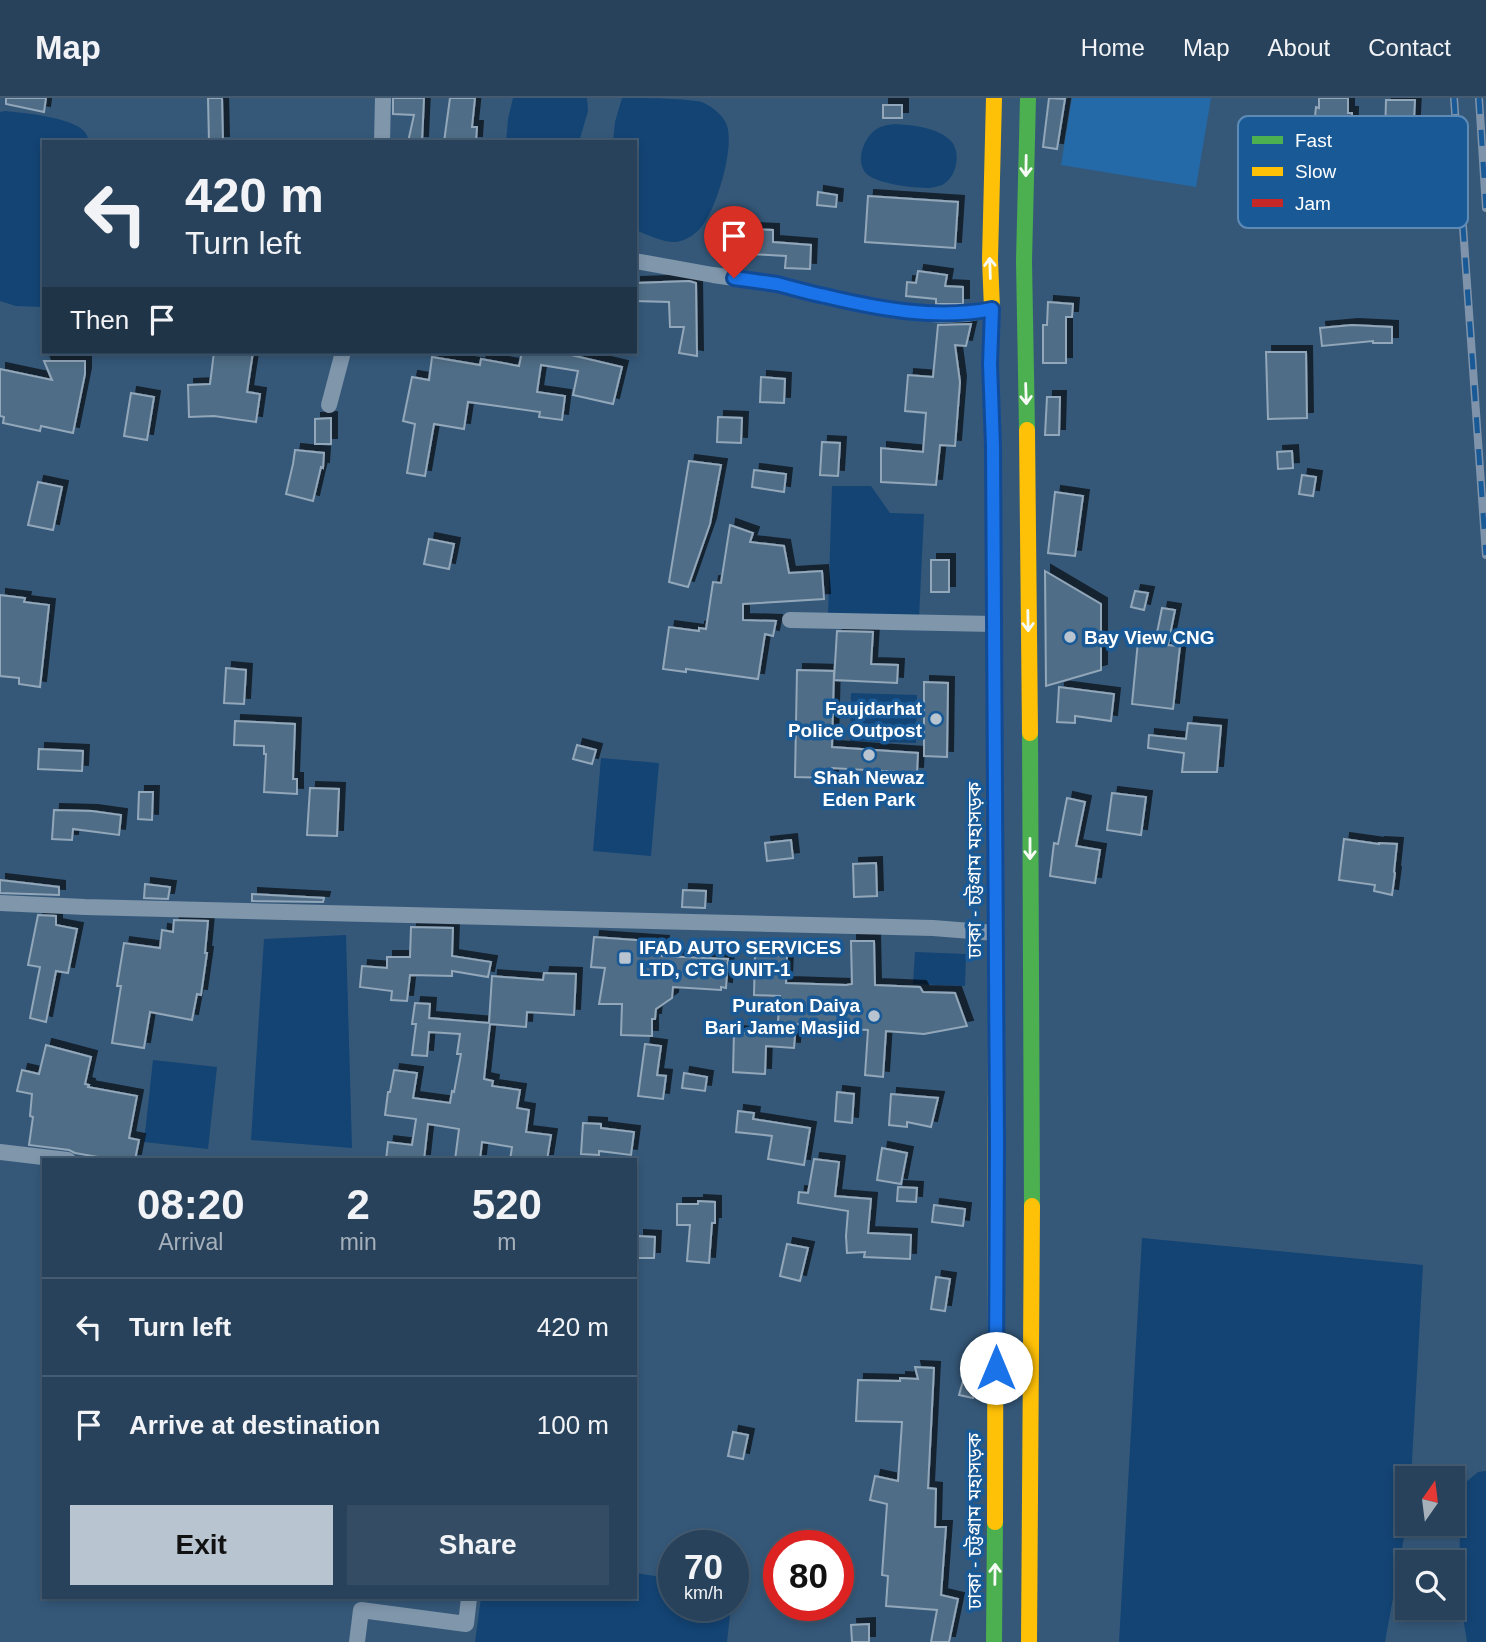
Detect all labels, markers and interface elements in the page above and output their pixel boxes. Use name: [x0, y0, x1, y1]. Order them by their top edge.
text: Map: [35, 29, 101, 66]
text: Home: [1081, 34, 1145, 61]
text: Map: [1183, 34, 1230, 61]
text: About: [1268, 34, 1330, 61]
text: Contact: [1368, 34, 1451, 61]
legend: [1238, 116, 1468, 228]
text: Fast: [1295, 130, 1333, 151]
one-way arrow: [1019, 154, 1033, 177]
text: Slow: [1295, 161, 1336, 182]
icon: left: [70, 168, 161, 259]
text: 420 m: [185, 168, 324, 222]
text: Jam: [1295, 193, 1331, 214]
pin: [704, 206, 764, 278]
icon: arrive: [715, 217, 753, 255]
text: Turn left: [185, 225, 301, 261]
one-way arrow: [984, 257, 997, 280]
icon: arrive: [143, 301, 181, 339]
text: Then: [70, 305, 129, 335]
one-way arrow: [1019, 382, 1032, 405]
one-way arrow: [1021, 609, 1035, 632]
place label: Bay View CNG: [1084, 627, 1215, 648]
marker: Bay View CNG: [1062, 629, 1078, 645]
place label: Faujdarhat Police Outpost: [788, 698, 923, 741]
marker: Faujdarhat Police Outpost: [928, 711, 944, 727]
marker: Shah Newaz Eden Park: [861, 747, 877, 763]
place label: Shah Newaz Eden Park: [814, 767, 924, 810]
street label: ঢাকা - চট্টগ্রাম মহাসড়ক: [963, 781, 985, 959]
one-way arrow: [1023, 837, 1037, 860]
place label: IFAD AUTO SERVICES LTD, CTG UNIT-1: [639, 937, 841, 980]
marker: IFAD AUTO SERVICES LTD, CTG UNIT-1: [617, 950, 633, 966]
place label: Puraton Daiya Bari Jame Masjid: [705, 995, 860, 1038]
marker: Puraton Daiya Bari Jame Masjid: [866, 1008, 882, 1024]
text: 08:20: [137, 1181, 245, 1228]
text: 2: [346, 1181, 370, 1228]
text: 520: [472, 1181, 542, 1228]
text: Arrival: [158, 1229, 223, 1255]
text: min: [340, 1229, 377, 1255]
text: m: [497, 1229, 516, 1255]
icon: left: [70, 1308, 108, 1346]
text: Turn left: [129, 1312, 231, 1342]
text: 420 m: [537, 1312, 609, 1342]
position arrow: [959, 1331, 1033, 1405]
icon: arrive: [70, 1406, 108, 1444]
text: Arrive at destination: [129, 1410, 380, 1440]
text: 100 m: [537, 1410, 609, 1440]
street label: ঢাকা - চট্টগ্রাম মহাসড়ক: [963, 1432, 985, 1610]
north arrow: [1395, 1466, 1465, 1536]
map controls: [1395, 1466, 1465, 1620]
button: Exit: [70, 1505, 333, 1585]
button: Share: [347, 1505, 609, 1585]
speed limit sign: 80: [763, 1530, 854, 1621]
text: 70: [684, 1547, 723, 1586]
button: search: [1395, 1550, 1465, 1620]
one-way arrow: [988, 1563, 1002, 1586]
text: km/h: [684, 1583, 723, 1603]

